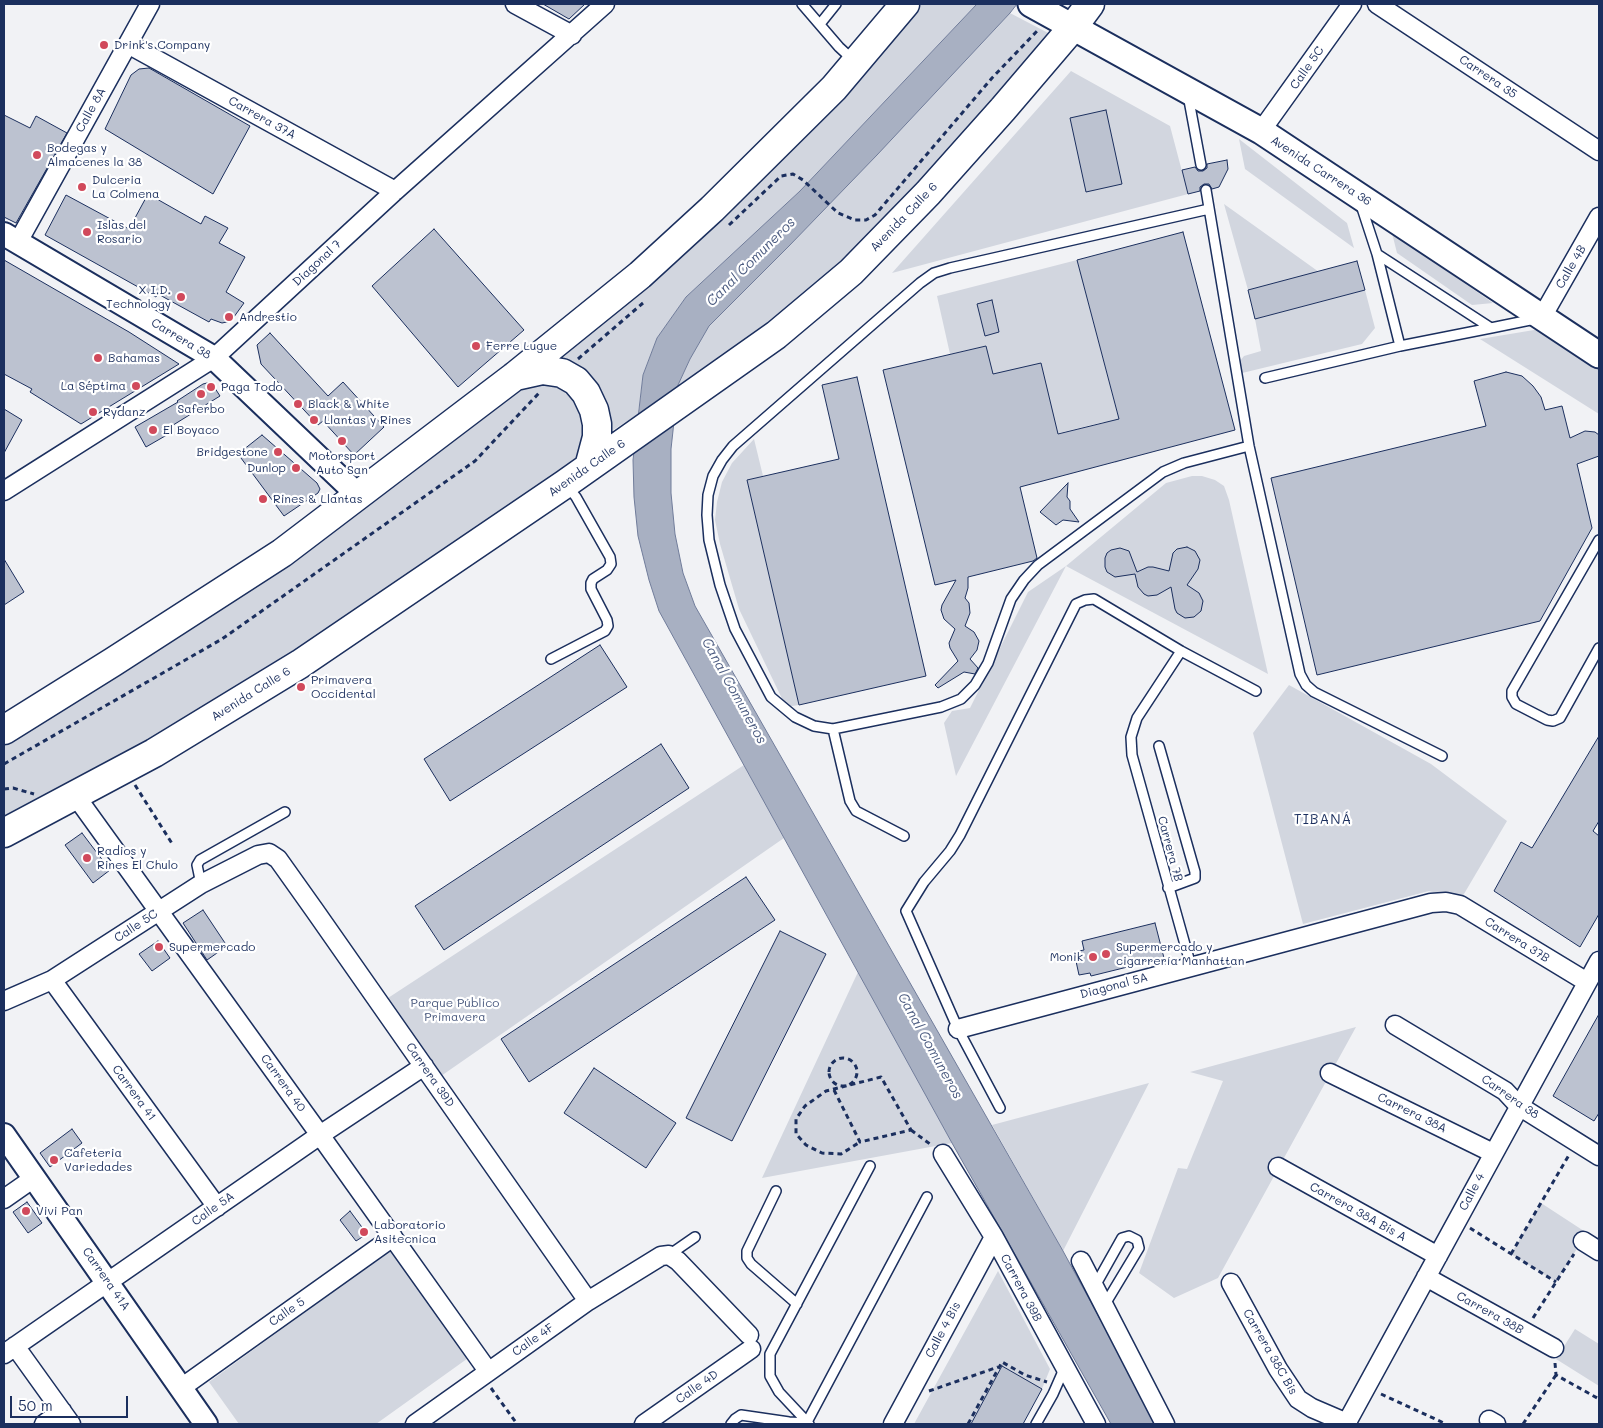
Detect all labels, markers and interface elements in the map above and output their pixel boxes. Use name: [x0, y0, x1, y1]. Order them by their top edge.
place label: Drink's Company: [114, 38, 210, 52]
marker: Drink's Company: [98, 39, 110, 51]
street label: Calle 5C: [1287, 44, 1327, 92]
street label: Carrera 35: [1456, 52, 1520, 102]
street label: Calle 8A: [73, 85, 109, 135]
street label: Carrera 37A: [226, 94, 298, 142]
street label: Avenida Carrera 36: [1268, 133, 1374, 209]
place label: Bodegas y Almacenes la 38: [47, 141, 142, 169]
marker: Bodegas y Almacenes la 38: [31, 149, 43, 161]
place label: Dulceria La Colmena: [92, 173, 159, 201]
street label: Avenida Calle 6: [867, 179, 941, 255]
marker: Dulceria La Colmena: [76, 181, 88, 193]
water label: Canal Comuneros: [703, 214, 799, 310]
place label: Islas del Rosario: [97, 218, 146, 246]
marker: Islas del Rosario: [81, 226, 93, 238]
street label: Diagonal 7: [290, 237, 344, 289]
street label: Calle 4B: [1553, 243, 1589, 291]
place label: X I.D. Technology: [106, 283, 171, 311]
marker: X I.D. Technology: [175, 291, 187, 303]
place label: Andrestio: [239, 310, 297, 324]
marker: Andrestio: [223, 311, 235, 323]
street label: Carrera 38: [149, 316, 213, 362]
place label: Ferre Lugue: [486, 339, 557, 353]
marker: Ferre Lugue: [470, 340, 482, 352]
place label: Bahamas: [108, 351, 160, 365]
marker: Bahamas: [92, 352, 104, 364]
place label: La Séptima: [61, 379, 126, 393]
marker: La Séptima: [130, 380, 142, 392]
place label: Paga Todo: [221, 380, 283, 394]
marker: Paga Todo: [205, 381, 217, 393]
marker: Saferbo: [195, 388, 207, 400]
place label: Black & White: [308, 397, 389, 411]
marker: Black & White: [292, 398, 304, 410]
place label: Saferbo: [177, 402, 225, 416]
place label: Rydanz: [103, 405, 145, 419]
marker: Rydanz: [87, 406, 99, 418]
place label: Llantas y Rines: [324, 413, 411, 427]
marker: Llantas y Rines: [308, 414, 320, 426]
place label: El Boyaco: [163, 423, 219, 437]
marker: El Boyaco: [147, 424, 159, 436]
marker: Motorsport Auto San: [336, 435, 348, 447]
street label: Avenida Calle 6: [546, 436, 628, 500]
place label: Bridgestone: [197, 445, 268, 459]
marker: Bridgestone: [272, 446, 284, 458]
place label: Motorsport Auto San: [309, 449, 375, 477]
place label: Dunlop: [247, 461, 286, 475]
marker: Dunlop: [290, 462, 302, 474]
place label: Rines & Llantas: [273, 492, 363, 506]
marker: Rines & Llantas: [257, 493, 269, 505]
water label: Canal Comuneros: [698, 635, 770, 747]
street label: Avenida Calle 6: [209, 664, 293, 724]
place label: Primavera Occidental: [311, 673, 376, 701]
marker: Primavera Occidental: [295, 681, 307, 693]
district label: TIBANÁ: [1293, 812, 1353, 828]
street label: Carrera 7B: [1154, 815, 1186, 883]
place label: Radios y Rines El Chulo: [97, 844, 178, 872]
marker: Radios y Rines El Chulo: [81, 852, 93, 864]
street label: Calle 5C: [112, 907, 160, 945]
street label: Carrera 37B: [1482, 914, 1552, 966]
place label: Supermercado: [169, 940, 255, 954]
place label: Supermercado y cigarrería Manhattan: [1116, 940, 1244, 968]
marker: Supermercado: [153, 941, 165, 953]
marker: Supermercado y cigarrería Manhattan: [1100, 948, 1112, 960]
place label: Monik: [1050, 950, 1083, 964]
marker: Monik: [1087, 951, 1099, 963]
street label: Diagonal 5A: [1078, 970, 1150, 1002]
water label: Canal Comuneros: [894, 990, 966, 1102]
park label: Parque Público Primavera: [411, 996, 499, 1024]
street label: Carrera 39D: [403, 1040, 457, 1110]
street label: Carrera 40: [257, 1052, 309, 1114]
street label: Carrera 41: [109, 1062, 159, 1124]
street label: Carrera 38: [1478, 1072, 1542, 1122]
street label: Carrera 38A: [1375, 1090, 1449, 1136]
place label: Cafeteria Variedades: [64, 1146, 132, 1174]
marker: Cafeteria Variedades: [48, 1154, 60, 1166]
street label: Calle 4: [1456, 1171, 1488, 1213]
street label: Carrera 38A Bis A: [1307, 1179, 1409, 1245]
street label: Calle 5A: [189, 1189, 237, 1229]
place label: Vivi Pan: [36, 1204, 83, 1218]
marker: Vivi Pan: [20, 1205, 32, 1217]
place label: Laboratorio Asitecnica: [374, 1218, 445, 1246]
marker: Laboratorio Asitecnica: [358, 1226, 370, 1238]
street label: Carrera 41A: [79, 1245, 133, 1313]
street label: Carrera 39B: [997, 1252, 1045, 1324]
street label: Carrera 38B: [1454, 1289, 1526, 1337]
street label: Calle 5: [266, 1295, 308, 1329]
street label: Calle 4 Bis: [922, 1300, 964, 1360]
street label: Carrera 38C Bis: [1240, 1307, 1300, 1397]
street label: Calle 4F: [510, 1321, 556, 1359]
street label: Calle 4D: [673, 1367, 721, 1407]
scale bar: [12, 1386, 130, 1418]
text: 50 m: [18, 1395, 53, 1415]

